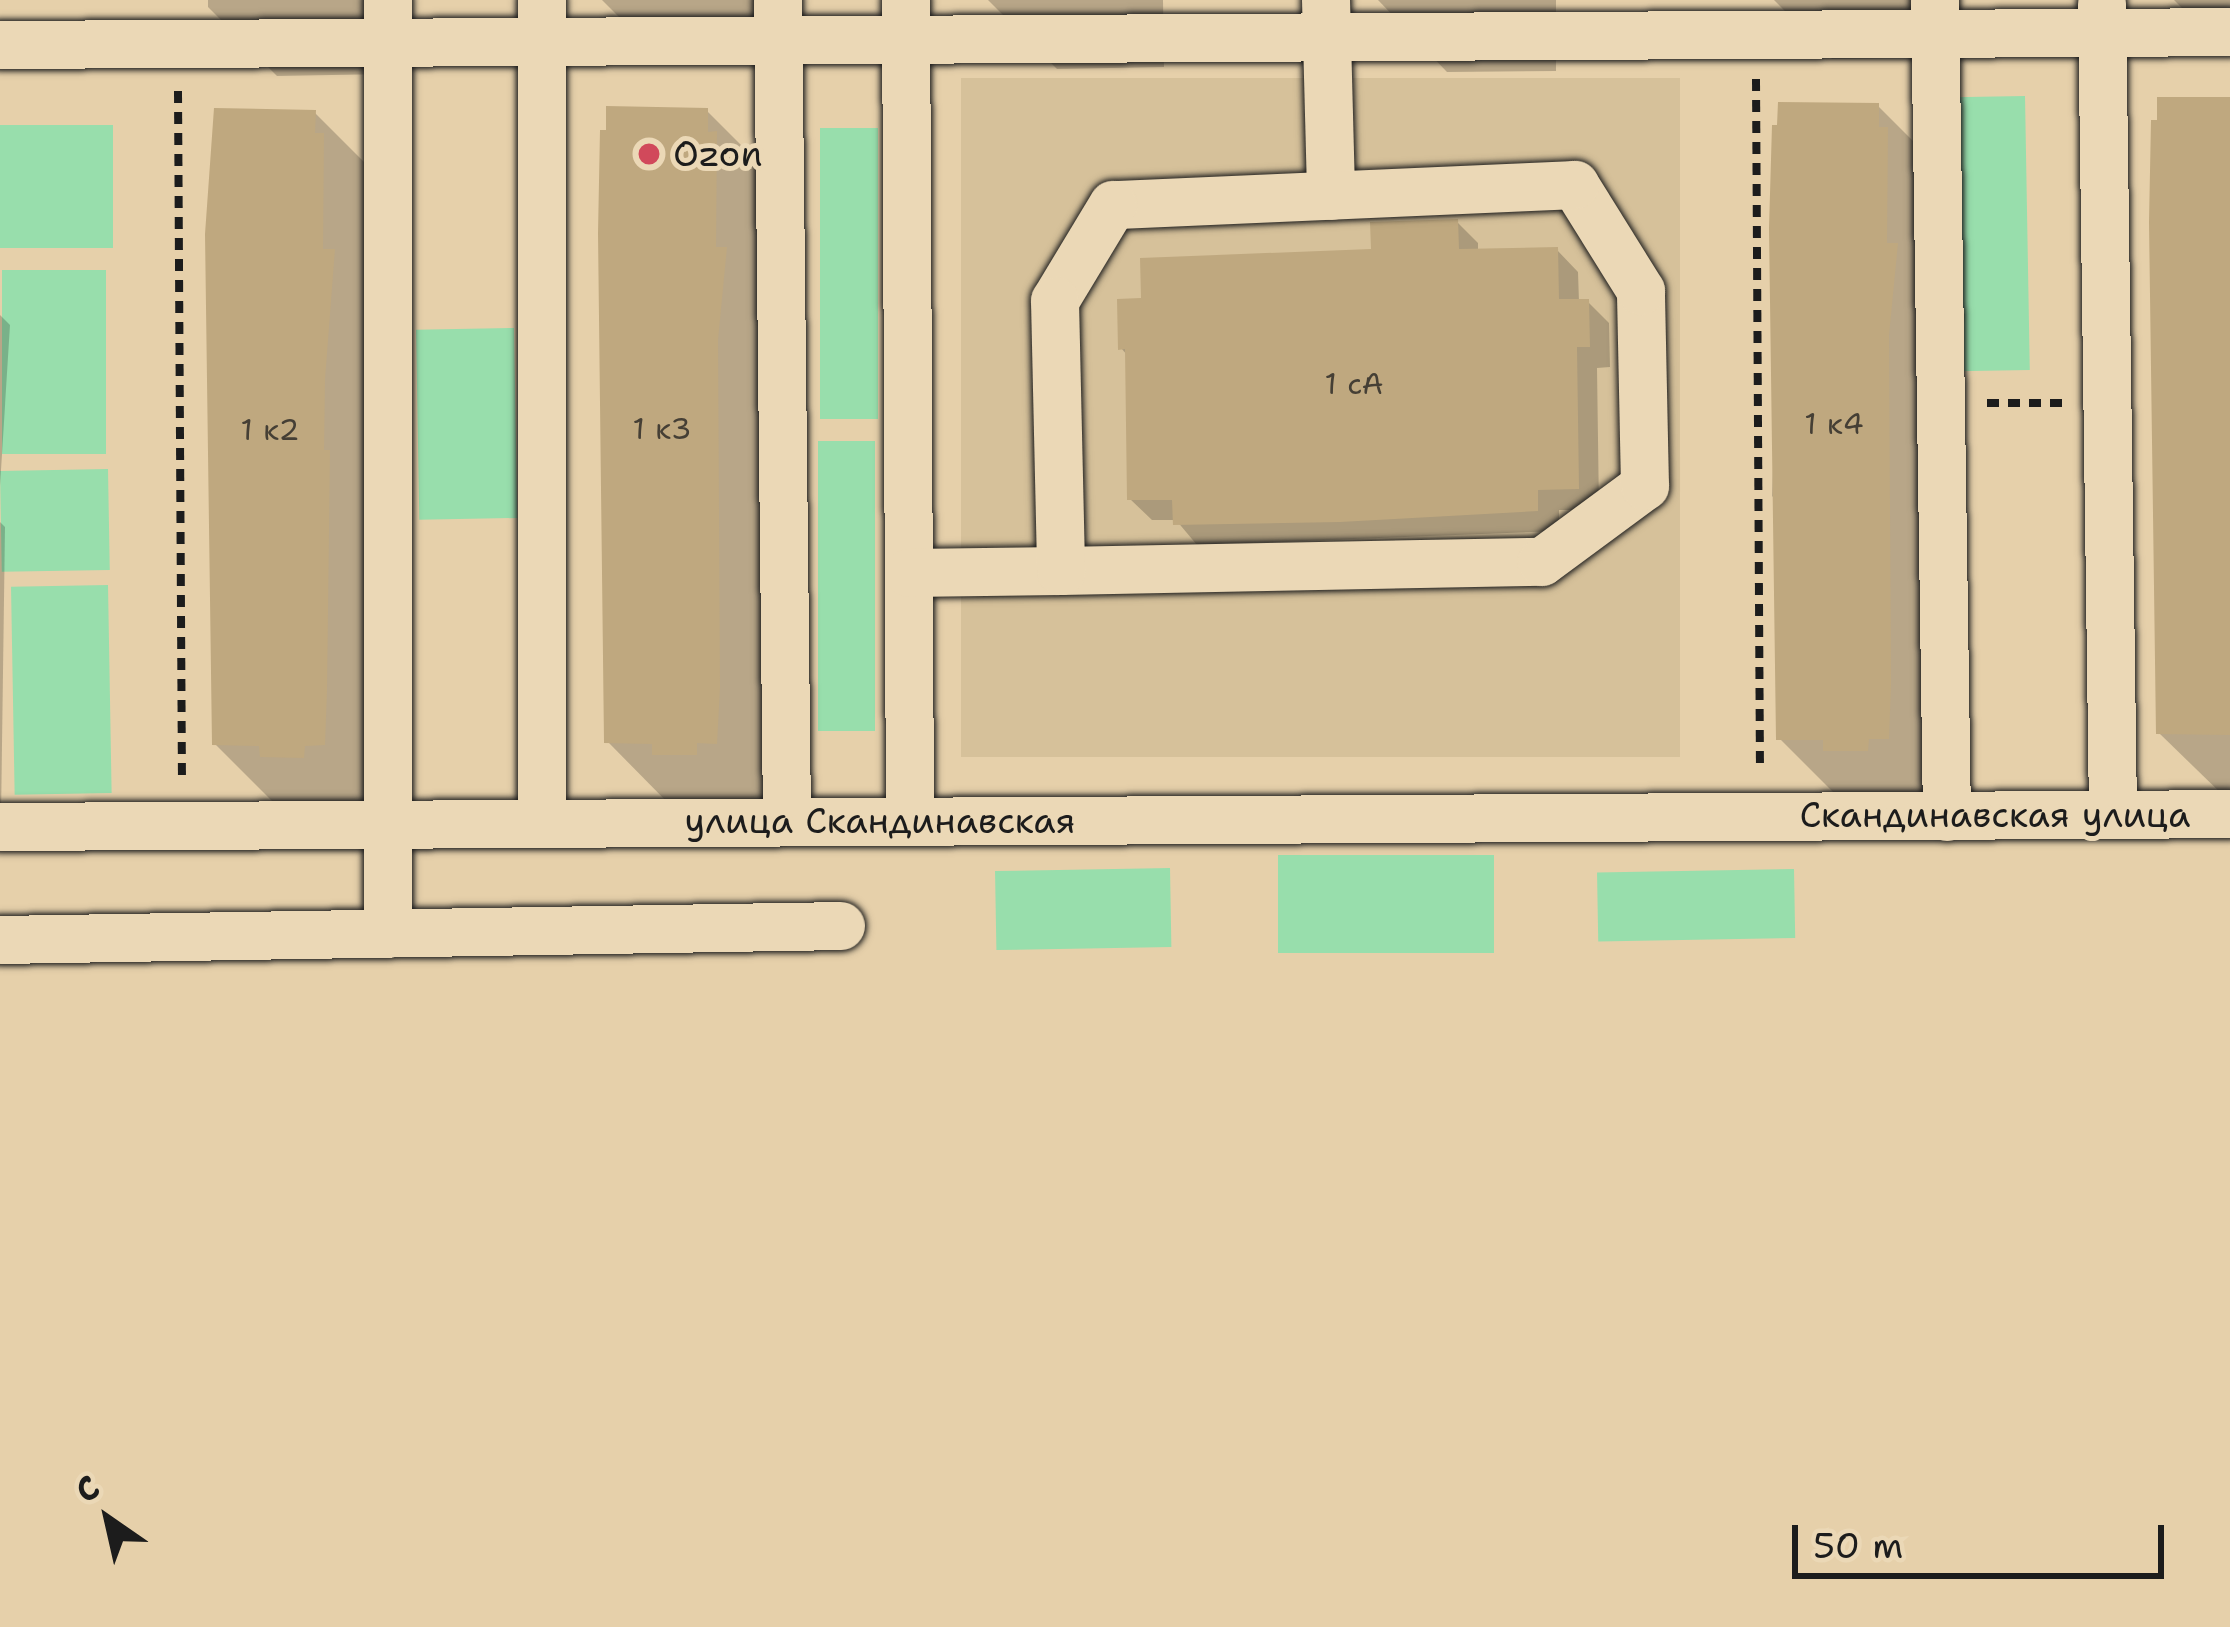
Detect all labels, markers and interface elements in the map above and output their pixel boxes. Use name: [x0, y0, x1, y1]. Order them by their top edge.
place label: Ozon: [673, 132, 762, 176]
marker: Ozon: [636, 141, 662, 167]
house number: 1 сА: [1325, 366, 1383, 402]
house number: 1 к4: [1804, 406, 1864, 442]
house number: 1 к3: [633, 411, 691, 447]
house number: 1 к2: [241, 412, 299, 448]
street label: Скандинавская улица: [1800, 793, 2190, 837]
street label: улица Скандинавская: [685, 799, 1075, 843]
north arrow: [48, 1459, 168, 1579]
text: С: [67, 1464, 109, 1513]
scale bar: [1798, 1501, 2170, 1575]
text: 50 m: [1813, 1521, 1903, 1570]

